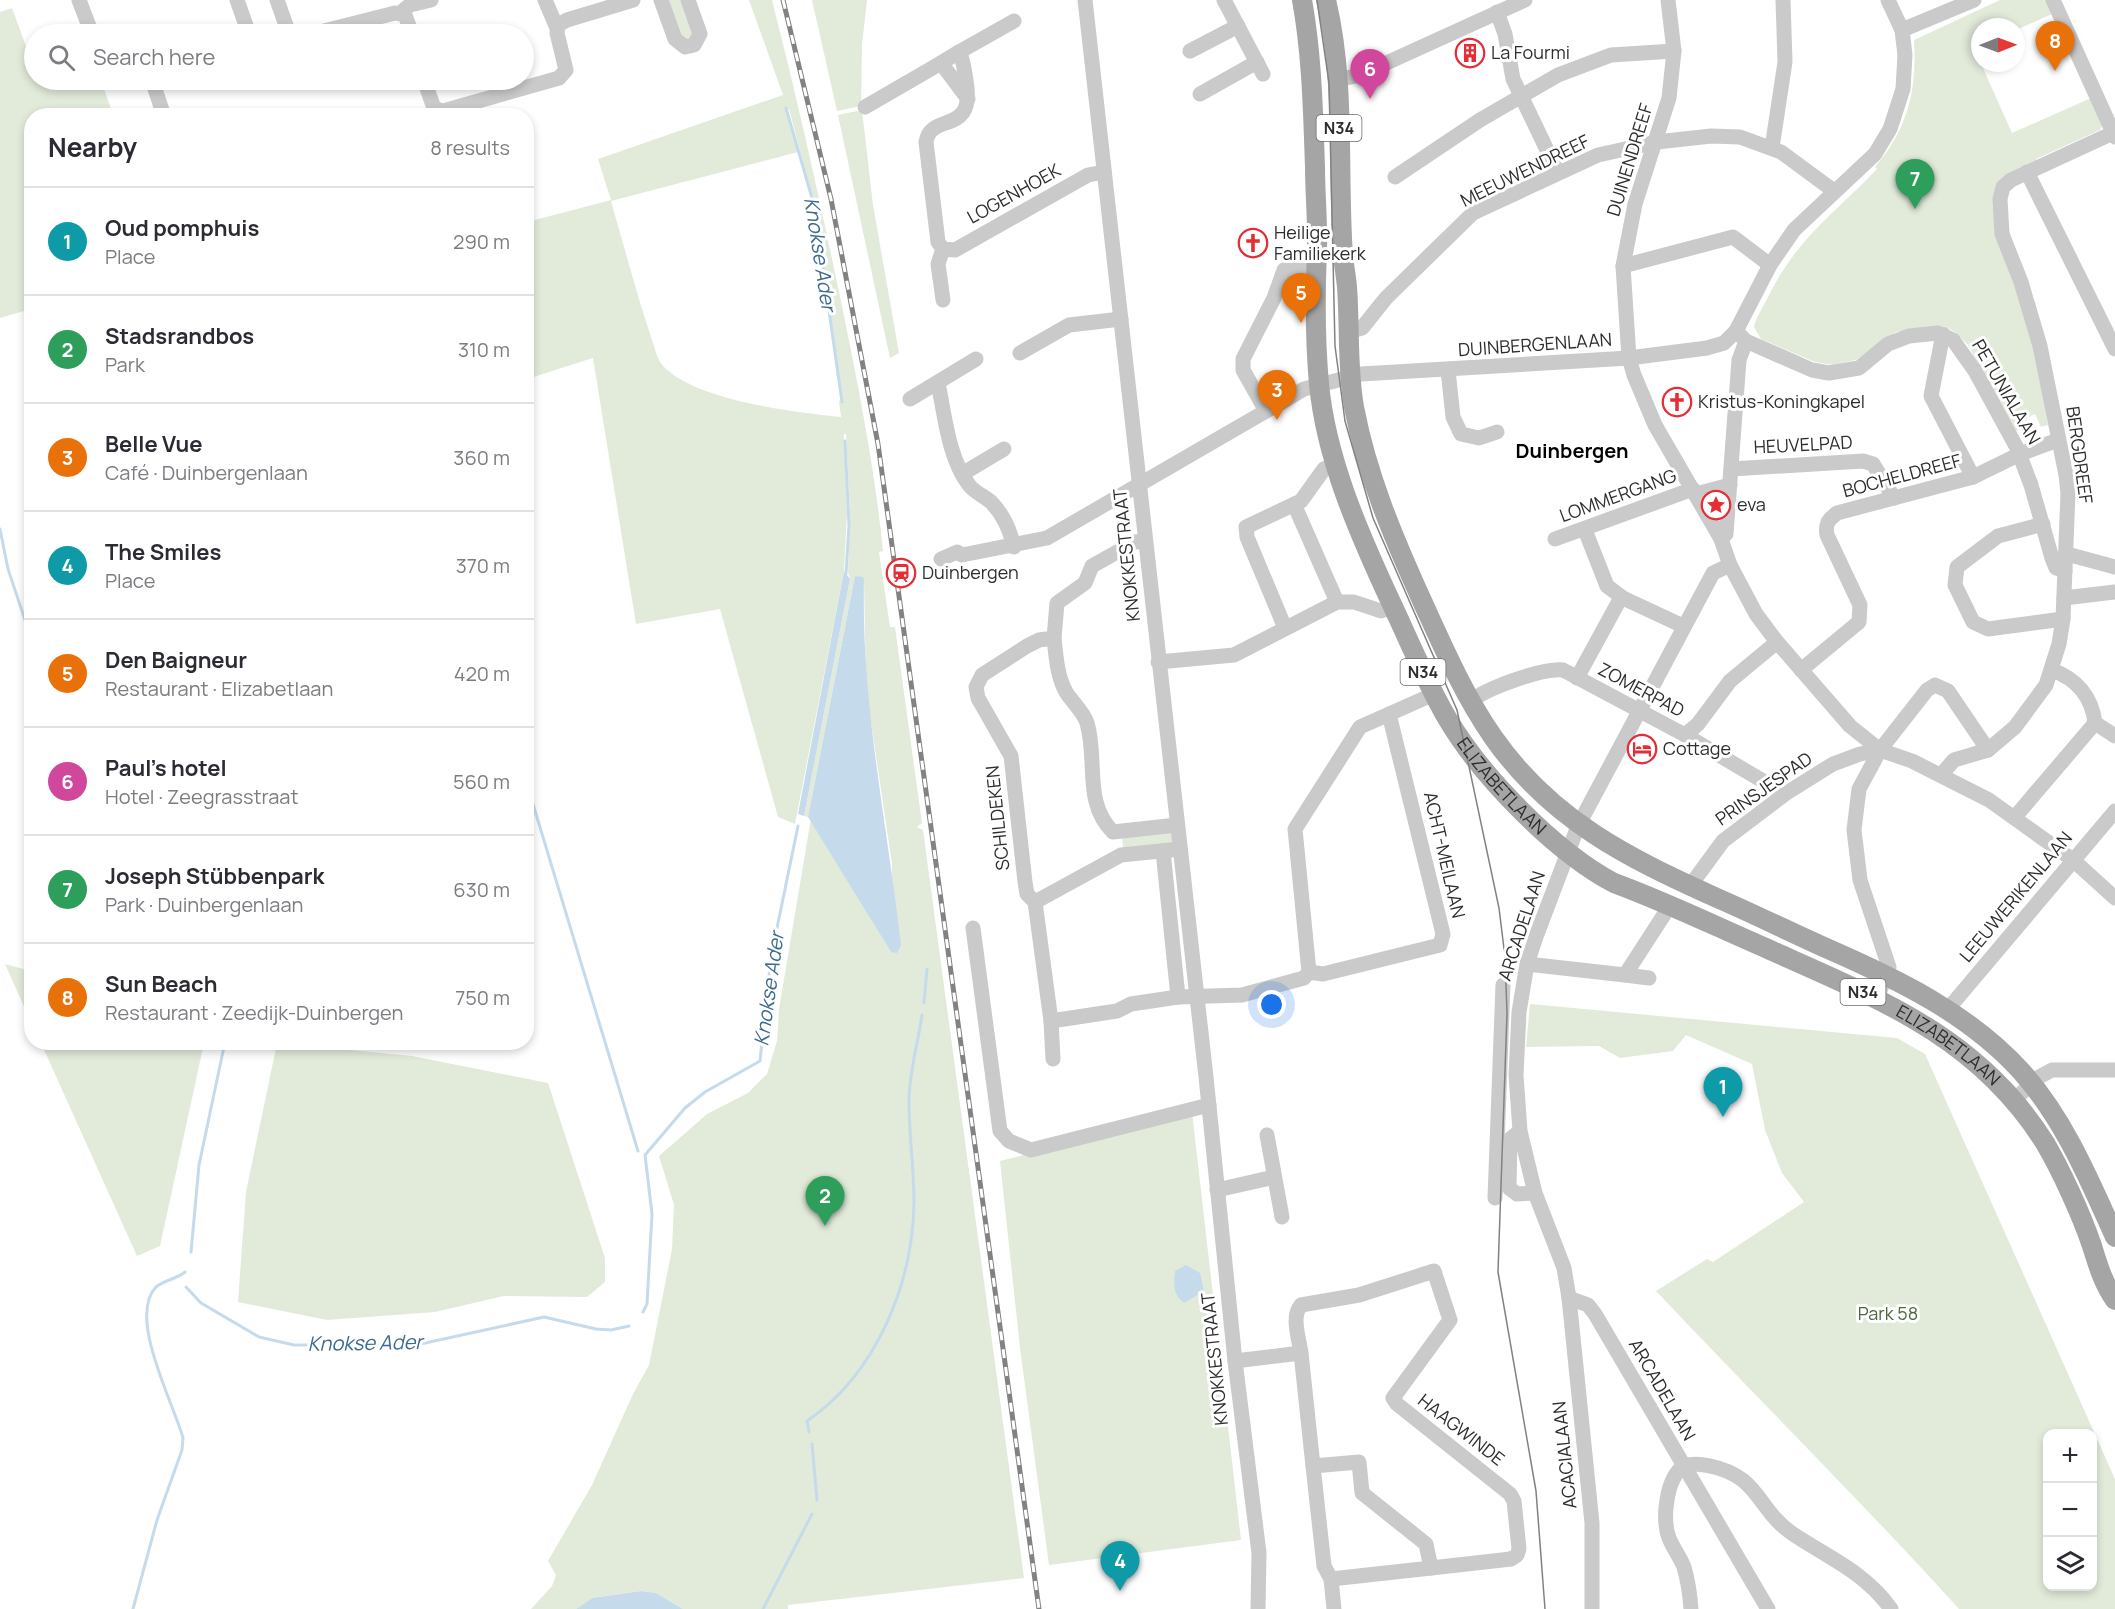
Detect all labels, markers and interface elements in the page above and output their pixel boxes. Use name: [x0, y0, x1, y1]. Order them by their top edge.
north arrow: [1971, 18, 2025, 72]
pin: 8: [2036, 22, 2074, 71]
search box: [24, 24, 534, 90]
building icon: La Fourmi: [1454, 37, 1486, 69]
place label: La Fourmi: [1491, 40, 1570, 64]
icon: search: [45, 41, 78, 74]
text: Search here: [93, 42, 215, 72]
pin: 6: [1350, 50, 1390, 99]
street label: DUINENDREEF: [1600, 100, 1658, 219]
road number: N34: [1316, 115, 1362, 141]
street label: MEEUWENDREEF: [1456, 128, 1593, 212]
text: Nearby: [48, 129, 137, 165]
text: 8 results: [430, 134, 510, 161]
street label: LOGENHOEK: [962, 157, 1065, 229]
pin: 7: [1896, 160, 1934, 209]
water label: Knokse Ader: [798, 195, 843, 316]
text: Oud pomphuis: [105, 213, 259, 243]
place label: Heilige Familiekerk: [1274, 220, 1367, 265]
church icon: Heilige Familiekerk: [1237, 227, 1269, 259]
text: 1: [63, 228, 72, 255]
text: 290 m: [453, 228, 510, 255]
text: Place: [105, 243, 155, 270]
pin: 5: [1282, 274, 1320, 323]
text: Stadsrandbos: [105, 321, 254, 351]
street label: DUINBERGENLAAN: [1457, 327, 1613, 361]
street label: PETUNIALAAN: [1967, 335, 2047, 448]
text: 2: [62, 336, 73, 363]
text: 310 m: [458, 336, 510, 363]
text: Park: [105, 351, 145, 378]
pin: 3: [1258, 370, 1296, 420]
church icon: Kristus-Koningkapel: [1661, 386, 1693, 418]
place label: Kristus-Koningkapel: [1698, 389, 1865, 413]
street label: BERGDREEF: [2061, 404, 2099, 505]
text: Belle Vue: [105, 429, 203, 459]
street label: HEUVELPAD: [1753, 429, 1853, 459]
district label: Duinbergen: [1515, 437, 1629, 464]
text: 3: [62, 444, 73, 471]
text: 360 m: [453, 444, 510, 471]
street label: BOCHELDREEF: [1840, 448, 1964, 502]
text: Café · Duinbergenlaan: [105, 459, 308, 486]
street label: LOMMERGANG: [1556, 463, 1680, 527]
street label: KNOKKESTRAAT: [1107, 487, 1145, 623]
place icon: eva: [1700, 489, 1732, 521]
place label: eva: [1737, 492, 1766, 516]
text: The Smiles: [105, 537, 222, 567]
text: 4: [61, 552, 74, 579]
text: 370 m: [456, 552, 510, 579]
station icon: Duinbergen: [885, 557, 917, 589]
place label: Duinbergen: [922, 560, 1019, 584]
text: Place: [105, 567, 155, 594]
text: Den Baigneur: [105, 645, 247, 675]
street label: ZOMERPAD: [1594, 656, 1689, 722]
road number: N34: [1400, 659, 1446, 685]
text: 5: [62, 660, 73, 687]
text: 420 m: [454, 660, 510, 687]
text: Restaurant · Elizabetlaan: [105, 675, 333, 702]
street label: ELIZABETLAAN: [1452, 732, 1552, 840]
hotel icon: Cottage: [1626, 733, 1658, 765]
place label: Cottage: [1663, 736, 1731, 760]
street label: PRINSJESPAD: [1710, 746, 1816, 830]
text: Paul's hotel: [105, 753, 227, 783]
street label: SCHILDEKEN: [980, 764, 1014, 872]
text: 6: [61, 768, 74, 795]
text: 560 m: [453, 768, 510, 795]
text: Hotel · Zeegrasstraat: [105, 783, 299, 810]
street label: ACHT-MEILAAN: [1419, 789, 1471, 920]
street label: LEEUWERIKENLAAN: [1954, 826, 2077, 967]
text: Joseph Stübbenpark: [105, 861, 324, 891]
street label: ARCADELAAN: [1492, 868, 1550, 984]
text: 7: [62, 876, 73, 903]
text: 630 m: [453, 876, 510, 903]
text: Park · Duinbergenlaan: [105, 891, 303, 918]
water label: Knokse Ader: [747, 927, 790, 1048]
text: Sun Beach: [105, 969, 217, 999]
road number: N34: [1840, 979, 1886, 1005]
text: 8: [61, 984, 74, 1011]
text: 750 m: [455, 984, 510, 1011]
your location: [1257, 990, 1286, 1019]
text: Restaurant · Zeedijk-Duinbergen: [105, 999, 403, 1026]
street label: ELIZABETLAAN: [1892, 999, 2006, 1090]
pin: 1: [1704, 1068, 1742, 1117]
pin: 2: [806, 1176, 844, 1226]
street label: KNOKKESTRAAT: [1195, 1291, 1233, 1427]
park label: Park 58: [1858, 1301, 1918, 1325]
water label: Knokse Ader: [307, 1328, 425, 1357]
street label: ARCADELAAN: [1624, 1334, 1702, 1445]
street label: HAAGWINDE: [1414, 1388, 1510, 1470]
street label: ACACIALAAN: [1546, 1400, 1582, 1510]
map controls: [2043, 1429, 2097, 1591]
button: +: [2043, 1429, 2097, 1483]
button: −: [2043, 1483, 2097, 1537]
button: layers: [2043, 1537, 2097, 1591]
pin: 4: [1100, 1542, 1140, 1591]

